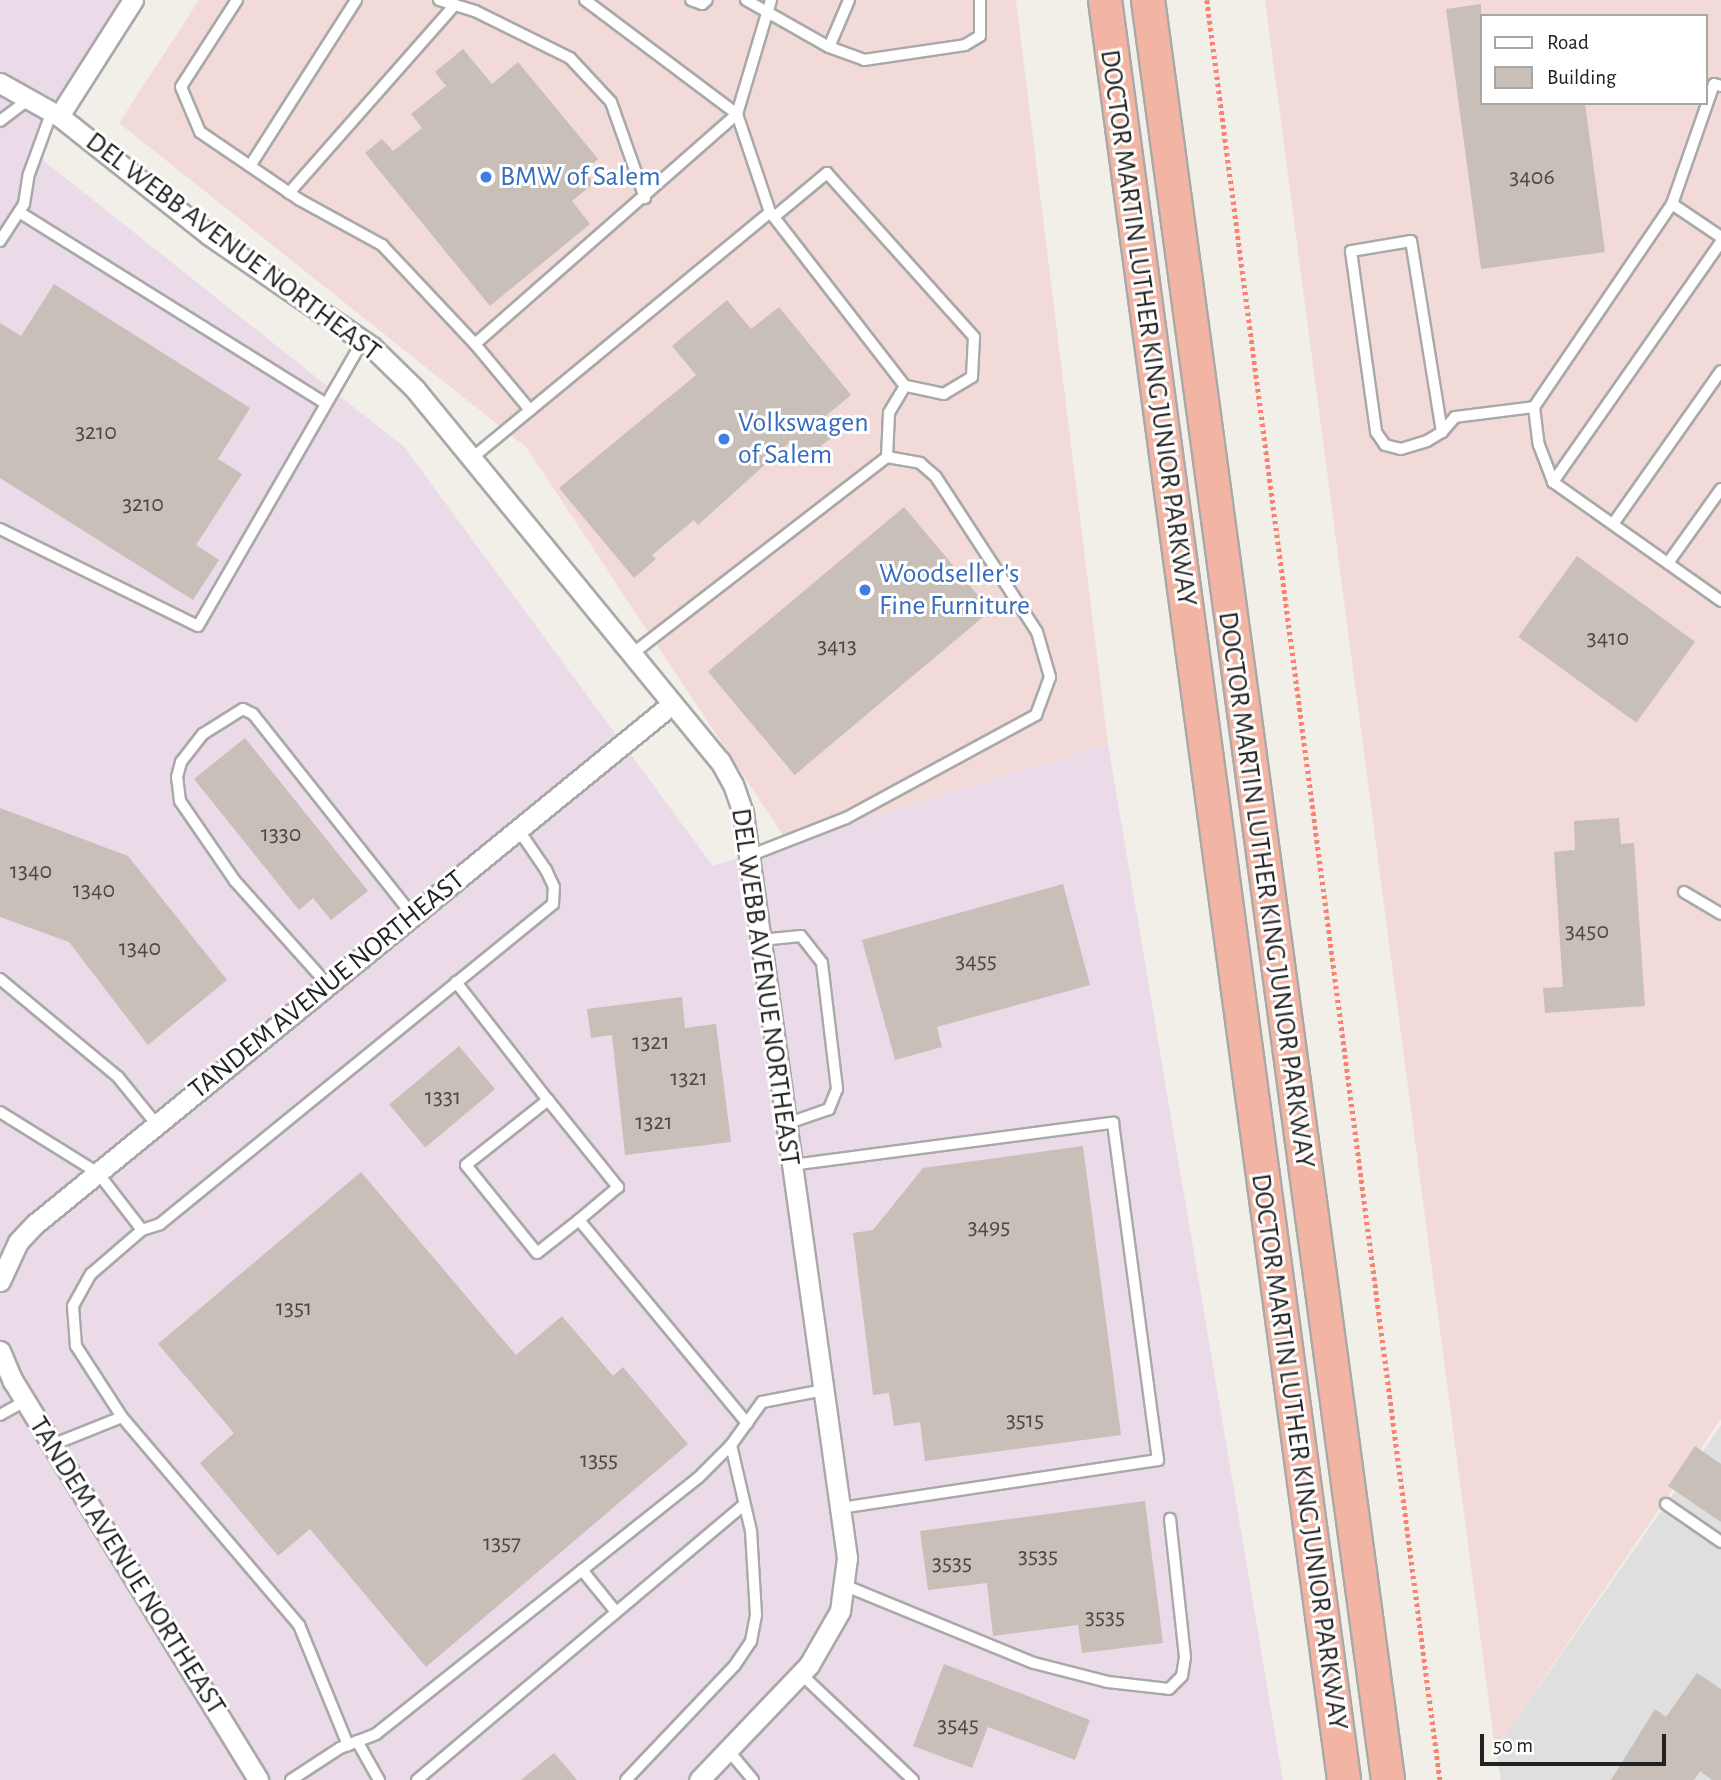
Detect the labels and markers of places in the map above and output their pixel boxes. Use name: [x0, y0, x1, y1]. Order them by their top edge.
place label: BMW of Salem: [500, 160, 661, 194]
marker: BMW of Salem: [478, 169, 494, 185]
place label: Volkswagen of Salem: [738, 406, 869, 472]
marker: Volkswagen of Salem: [716, 431, 732, 447]
place label: Woodseller's Fine Furniture: [879, 557, 1030, 623]
marker: Woodseller's Fine Furniture: [857, 582, 873, 598]

